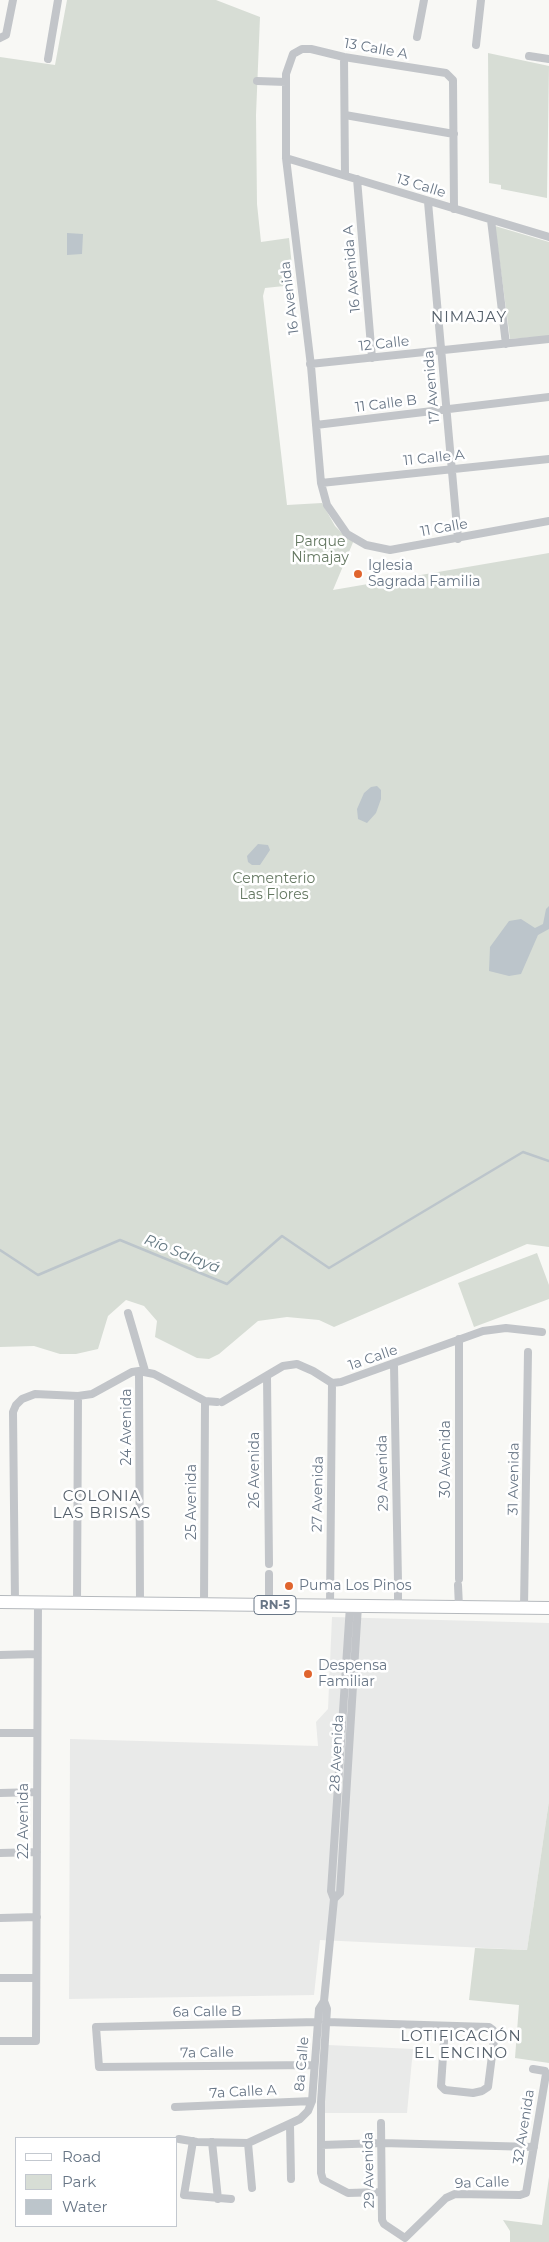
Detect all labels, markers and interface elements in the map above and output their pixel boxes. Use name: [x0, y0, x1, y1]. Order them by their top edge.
street label: 13 Calle A: [343, 35, 409, 63]
street label: 13 Calle: [394, 171, 448, 201]
street label: 16 Avenida A: [340, 225, 364, 313]
street label: 16 Avenida: [277, 260, 303, 336]
district label: NIMAJAY: [430, 309, 508, 327]
street label: 12 Calle: [358, 333, 410, 355]
street label: 17 Avenida: [420, 350, 444, 424]
street label: 11 Calle B: [354, 392, 418, 416]
street label: 11 Calle A: [403, 446, 465, 470]
street label: 11 Calle: [419, 516, 469, 540]
park label: Parque Nimajay: [291, 534, 349, 566]
place label: Iglesia Sagrada Familia: [368, 558, 480, 590]
marker: Iglesia Sagrada Familia: [352, 568, 364, 580]
park label: Cementerio Las Flores: [233, 871, 315, 904]
water label: Río Salayá: [142, 1231, 222, 1277]
street label: 1a Calle: [346, 1342, 400, 1374]
street label: 24 Avenida: [119, 1388, 135, 1466]
street label: 30 Avenida: [438, 1420, 454, 1498]
street label: 26 Avenida: [247, 1432, 263, 1508]
street label: 29 Avenida: [374, 1435, 392, 1511]
street label: 31 Avenida: [505, 1442, 523, 1516]
street label: 27 Avenida: [309, 1456, 327, 1532]
street label: 25 Avenida: [184, 1464, 200, 1540]
district label: COLONIA LAS BRISAS: [51, 1488, 153, 1523]
place label: Puma Los Pinos: [299, 1578, 412, 1594]
marker: Puma Los Pinos: [283, 1580, 295, 1592]
road number: RN-5: [254, 1596, 296, 1614]
place label: Despensa Familiar: [318, 1658, 387, 1690]
marker: Despensa Familiar: [302, 1668, 314, 1680]
street label: 28 Avenida: [327, 1714, 347, 1792]
street label: 22 Avenida: [16, 1783, 32, 1859]
street label: 6a Calle B: [172, 2003, 242, 2021]
district label: LOTIFICACIÓN EL ENCINO: [399, 2028, 523, 2063]
street label: 8a Calle: [291, 2036, 313, 2092]
street label: 7a Calle: [180, 2044, 234, 2062]
street label: 7a Calle A: [209, 2082, 277, 2102]
street label: 32 Avenida: [510, 2088, 538, 2166]
street label: 29 Avenida: [360, 2132, 378, 2208]
legend: [15, 2137, 178, 2227]
text: Road: [62, 2147, 101, 2166]
text: Park: [62, 2172, 96, 2191]
street label: 9a Calle: [454, 2174, 510, 2192]
text: Water: [62, 2197, 108, 2216]

